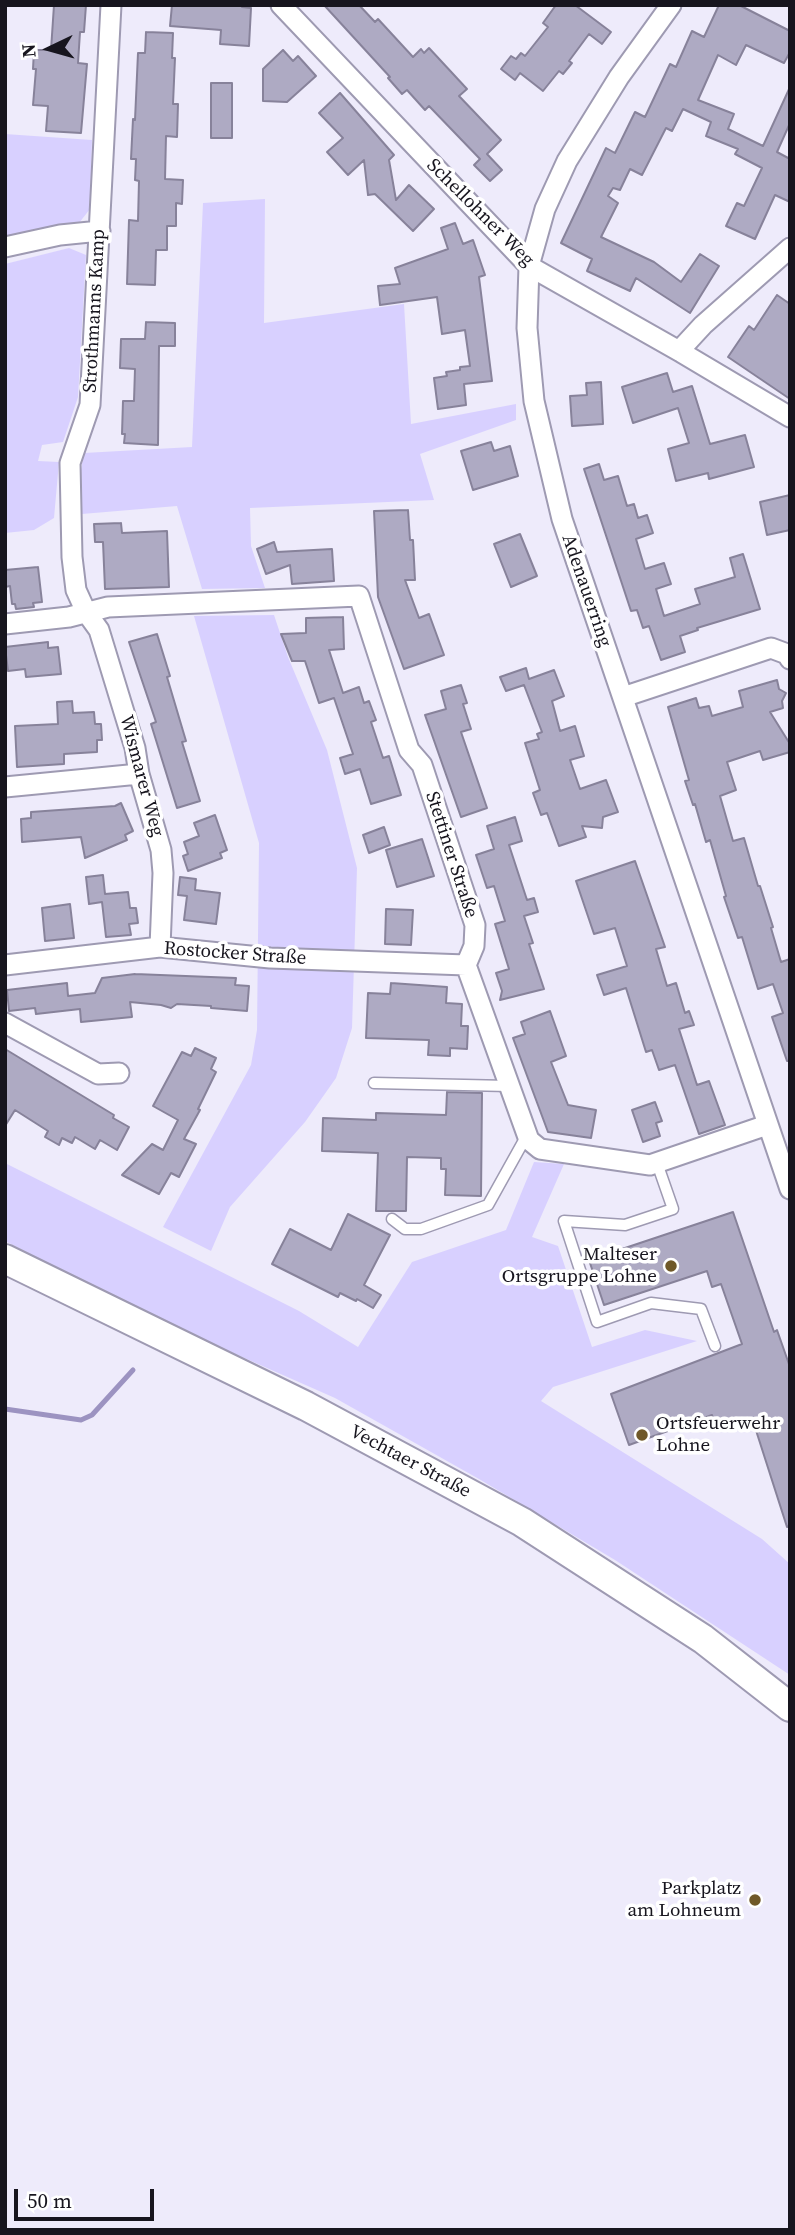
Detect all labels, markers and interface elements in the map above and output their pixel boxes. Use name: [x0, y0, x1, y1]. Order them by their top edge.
north arrow: [14, 14, 84, 84]
text: N: [15, 43, 42, 59]
street label: Schellohner Weg: [421, 154, 539, 272]
street label: Strothmanns Kamp: [79, 229, 111, 393]
street label: Adenauerring: [556, 532, 616, 650]
street label: Wismarer Weg: [114, 713, 168, 839]
street label: Stettiner Straße: [420, 789, 482, 921]
street label: Rostocker Straße: [163, 938, 307, 970]
place label: Malteser Ortsgruppe Lohne: [502, 1244, 657, 1288]
marker: Malteser Ortsgruppe Lohne: [663, 1258, 679, 1274]
place label: Ortsfeuerwehr Lohne: [656, 1413, 780, 1457]
street label: Vechtaer Straße: [346, 1421, 474, 1503]
marker: Ortsfeuerwehr Lohne: [634, 1427, 650, 1443]
place label: Parkplatz am Lohneum: [627, 1878, 741, 1922]
marker: Parkplatz am Lohneum: [747, 1892, 763, 1908]
scale bar: [18, 2176, 158, 2220]
text: 50 m: [27, 2186, 72, 2215]

